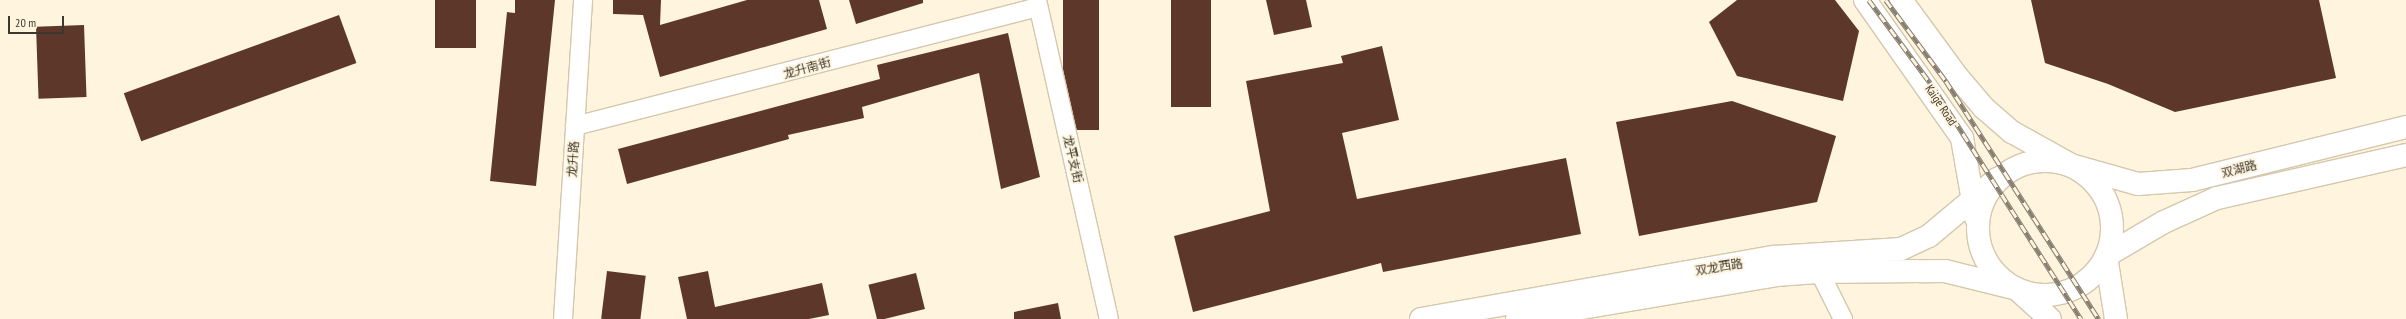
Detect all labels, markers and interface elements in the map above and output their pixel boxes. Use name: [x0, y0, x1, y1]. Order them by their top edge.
scale bar: [10, 8, 66, 34]
text: 20 m: [15, 15, 36, 30]
street label: 龙升南街: [782, 55, 832, 81]
street label: Kaige Road: [1922, 82, 1960, 128]
street label: 龙平支街: [1061, 134, 1085, 184]
street label: 龙升路: [565, 141, 581, 177]
street label: 双湖路: [2220, 158, 2258, 180]
street label: 双龙西路: [1694, 256, 1744, 278]

